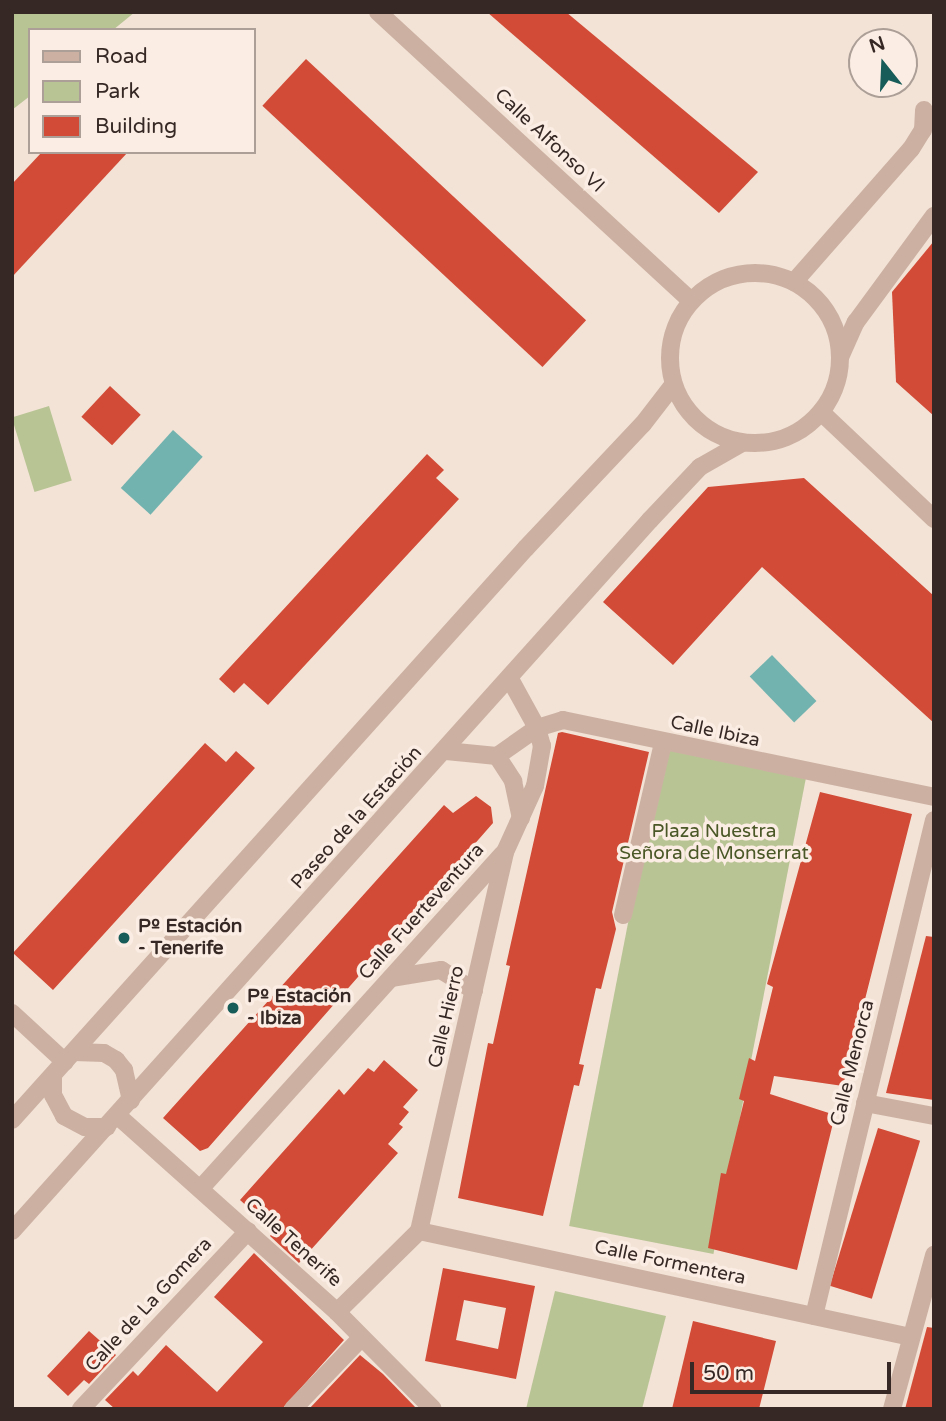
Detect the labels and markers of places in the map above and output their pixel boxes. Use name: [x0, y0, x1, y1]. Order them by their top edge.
place label: Pº Estación - Tenerife: [138, 916, 242, 960]
marker: Pº Estación - Tenerife: [116, 930, 132, 946]
place label: Pº Estación - Ibiza: [247, 986, 351, 1030]
marker: Pº Estación - Ibiza: [225, 1000, 241, 1016]

